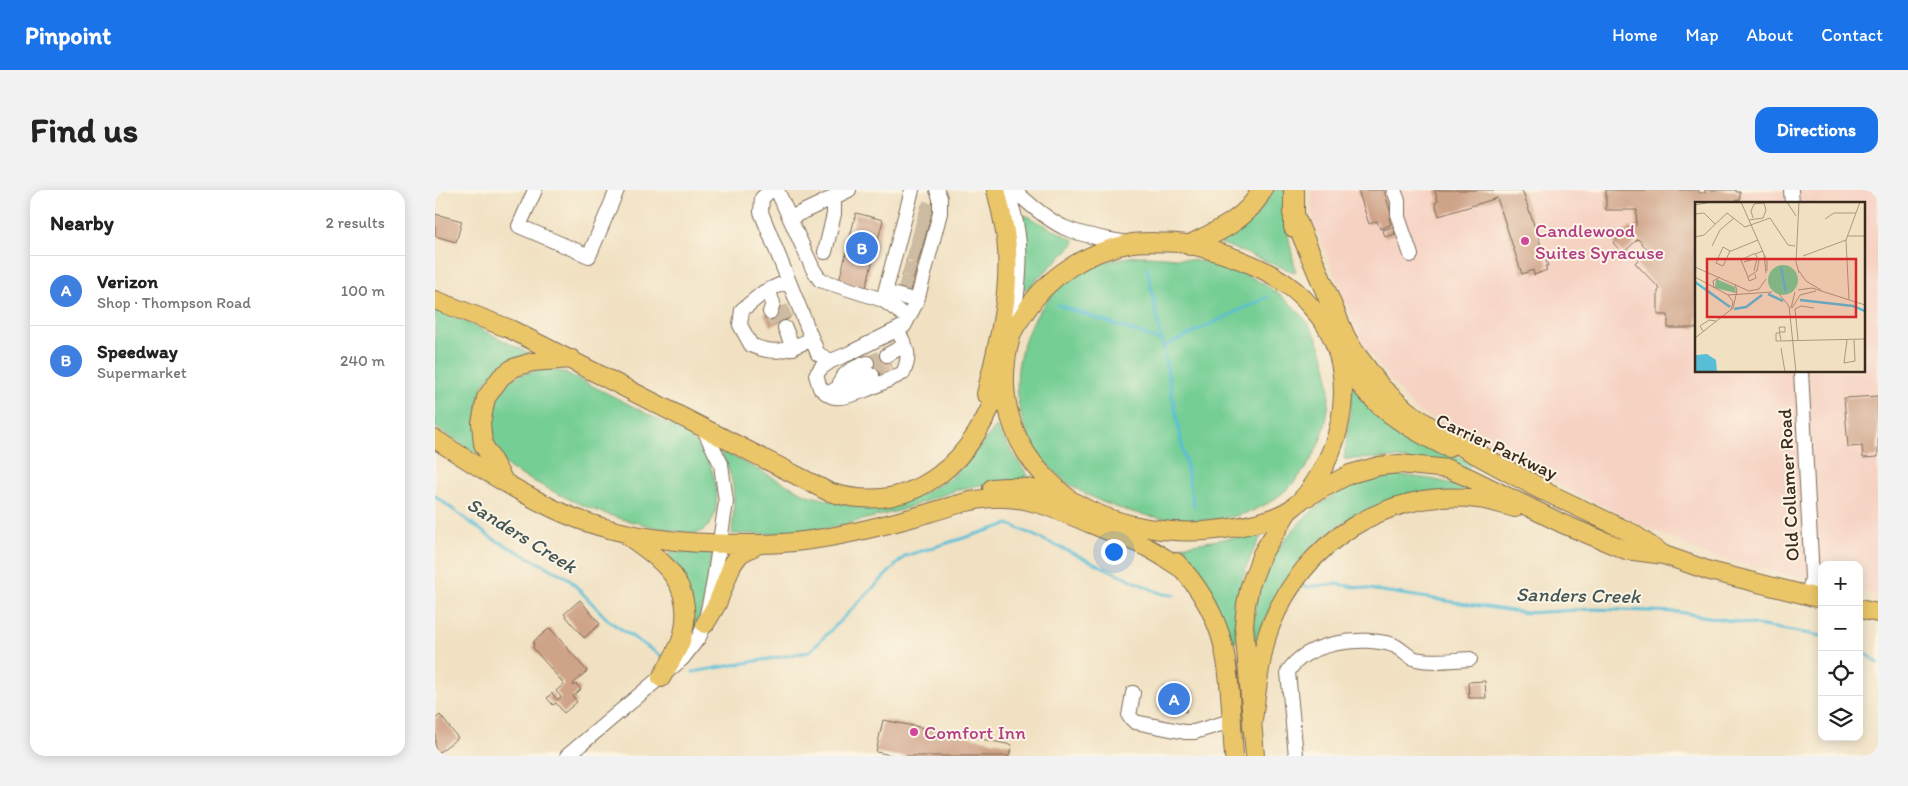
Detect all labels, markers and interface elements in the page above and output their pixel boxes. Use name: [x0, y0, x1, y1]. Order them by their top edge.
text: Pinpoint: [25, 21, 111, 50]
text: Home: [1612, 24, 1658, 46]
text: Map: [1686, 24, 1719, 46]
text: About: [1747, 24, 1793, 46]
text: Contact: [1821, 24, 1883, 46]
button: Directions: [1755, 107, 1878, 153]
text: Find us: [30, 109, 138, 151]
inset map: [1695, 202, 1865, 372]
text: Nearby: [50, 210, 114, 235]
text: 2 results: [325, 213, 385, 232]
place label: Candlewood Suites Syracuse: [1535, 219, 1664, 264]
pin: B: [846, 229, 878, 267]
marker: Candlewood Suites Syracuse: [1519, 235, 1531, 247]
text: Verizon: [97, 270, 158, 293]
text: A: [61, 281, 71, 300]
text: 100 m: [341, 281, 385, 300]
text: Shop · Thompson Road: [97, 293, 251, 312]
text: Speedway: [97, 340, 178, 363]
text: B: [61, 351, 71, 370]
text: 240 m: [340, 351, 385, 370]
text: Supermarket: [97, 363, 187, 382]
street label: Carrier Parkway: [1432, 408, 1561, 485]
street label: Old Collamer Road: [1773, 408, 1804, 562]
water label: Sanders Creek: [463, 492, 583, 579]
your location: [1101, 539, 1127, 565]
map controls: [1818, 561, 1863, 741]
button: +: [1818, 561, 1863, 606]
water label: Sanders Creek: [1516, 582, 1642, 608]
button: −: [1818, 606, 1863, 651]
button: locate: [1818, 651, 1863, 696]
pin: A: [1158, 680, 1190, 718]
button: layers: [1818, 696, 1863, 741]
place label: Comfort Inn: [924, 721, 1026, 744]
marker: Comfort Inn: [908, 726, 920, 738]

